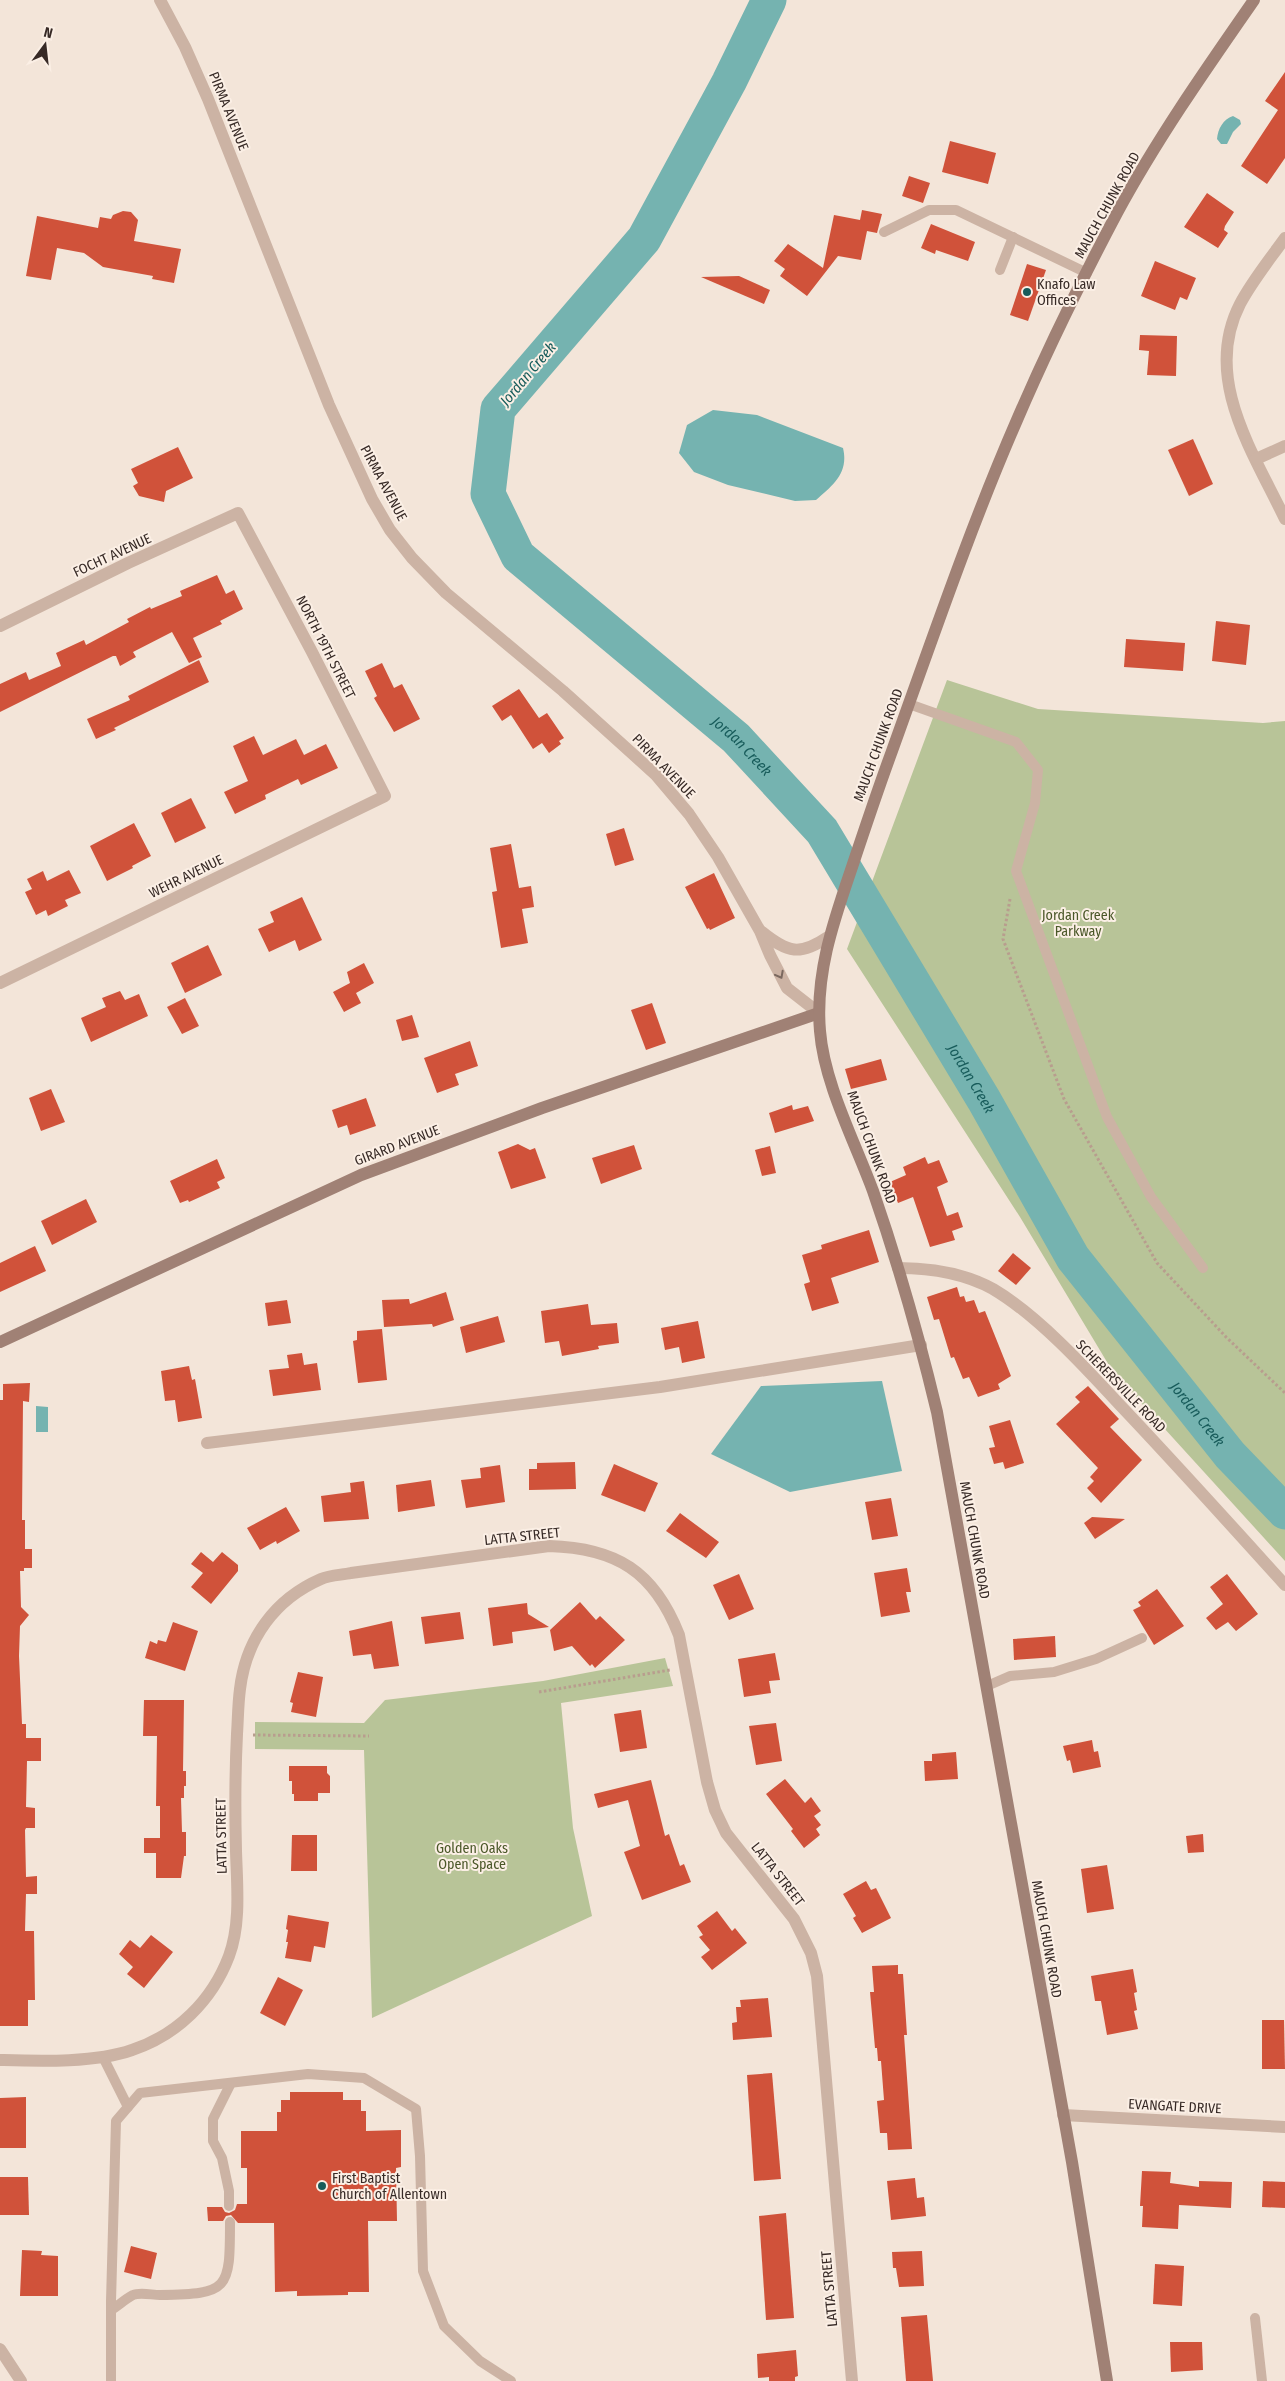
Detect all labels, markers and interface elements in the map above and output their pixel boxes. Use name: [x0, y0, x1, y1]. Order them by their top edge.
north arrow: [20, 20, 70, 70]
text: N: [42, 24, 54, 42]
street label: PIRMA AVENUE: [205, 69, 252, 153]
street label: MAUCH CHUNK ROAD: [1071, 149, 1144, 261]
place label: Knafo Law Offices: [1037, 276, 1096, 309]
marker: Knafo Law Offices: [1021, 286, 1033, 298]
water label: Jordan Creek: [496, 338, 560, 410]
street label: PIRMA AVENUE: [356, 442, 411, 524]
street label: FOCHT AVENUE: [70, 530, 154, 581]
street label: NORTH 19TH STREET: [292, 593, 359, 702]
street label: MAUCH CHUNK ROAD: [850, 686, 907, 804]
water label: Jordan Creek: [707, 712, 776, 780]
street label: PIRMA AVENUE: [629, 730, 699, 803]
street label: WEHR AVENUE: [146, 851, 227, 902]
park label: Jordan Creek Parkway: [1042, 907, 1115, 940]
one-way arrow: [774, 970, 784, 979]
water label: Jordan Creek: [943, 1040, 999, 1117]
street label: MAUCH CHUNK ROAD: [843, 1088, 900, 1206]
street label: GIRARD AVENUE: [352, 1121, 443, 1170]
street label: SCHERERSVILLE ROAD: [1072, 1336, 1169, 1436]
water label: Jordan Creek: [1166, 1377, 1229, 1451]
street label: MAUCH CHUNK ROAD: [956, 1480, 993, 1600]
street label: LATTA STREET: [483, 1524, 561, 1549]
street label: LATTA STREET: [212, 1797, 231, 1874]
street label: LATTA STREET: [747, 1839, 808, 1910]
park label: Golden Oaks Open Space: [436, 1840, 508, 1873]
street label: MAUCH CHUNK ROAD: [1028, 1879, 1065, 1999]
street label: EVANGATE DRIVE: [1128, 2096, 1223, 2117]
place label: First Baptist Church of Allentown: [332, 2170, 447, 2203]
marker: First Baptist Church of Allentown: [316, 2180, 328, 2192]
street label: LATTA STREET: [818, 2250, 841, 2328]

